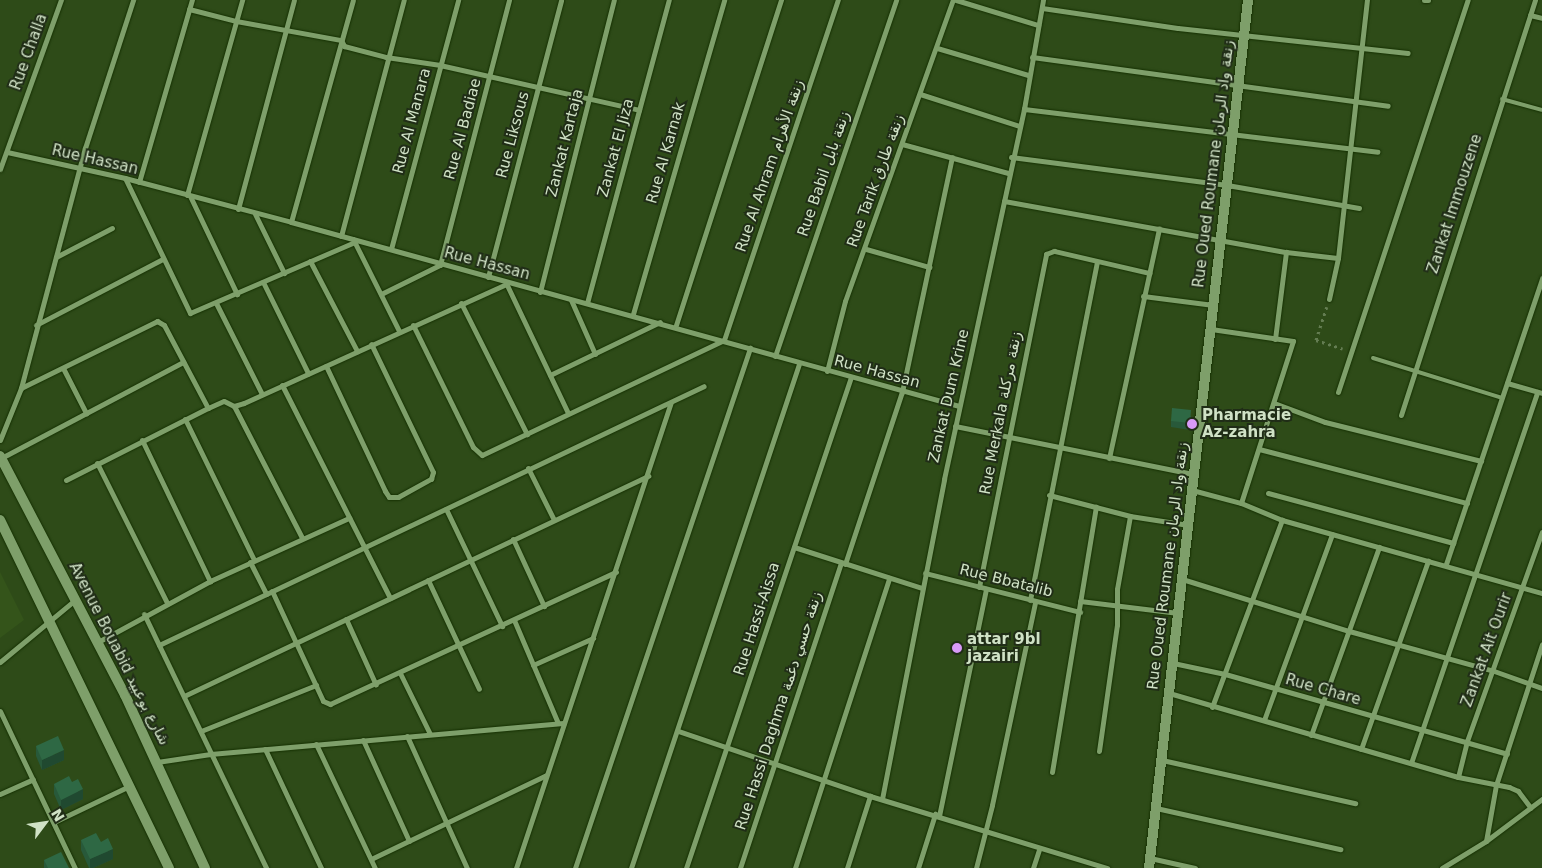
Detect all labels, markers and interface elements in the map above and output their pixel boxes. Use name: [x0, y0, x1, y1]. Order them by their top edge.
street label: Rue Challa: [7, 11, 51, 93]
street label: Rue Oued Roumane زنقة واد الرمان: [1190, 39, 1238, 289]
street label: Rue Al Manara: [389, 66, 435, 176]
street label: Rue Al Badiae: [441, 76, 485, 182]
street label: Rue Al Ahram زنقة الأهرام: [732, 77, 808, 255]
street label: Zankat Kartaja: [543, 87, 587, 199]
street label: Rue Liksous: [493, 90, 533, 180]
street label: Zankat El Jiza: [594, 97, 638, 199]
street label: Rue Al Karnak: [643, 100, 689, 206]
street label: Rue Babil زنقة بابل: [794, 109, 854, 239]
street label: Rue Tarik زنقة طارق: [844, 112, 908, 250]
street label: Zankat Immouzene: [1424, 132, 1486, 276]
street label: Rue Hassan: [50, 141, 140, 179]
street label: Rue Hassan: [442, 244, 532, 284]
street label: Zankat Dum Krine: [925, 327, 973, 465]
street label: Rue Merkala زنقة مركلة: [976, 330, 1026, 496]
street label: Rue Hassan: [832, 352, 922, 392]
place label: Pharmacie Az-zahra: [1202, 406, 1291, 441]
marker: Pharmacie Az-zahra: [1186, 418, 1198, 430]
street label: Rue Oued Roumane زنقة واد الرمان: [1144, 441, 1192, 691]
street label: Avenue Bouabid شارع بوعبيد: [65, 560, 173, 748]
street label: Rue Hassi-Aissa: [730, 560, 784, 678]
street label: Rue Bbatalib: [958, 561, 1054, 601]
street label: Rue Hassi Daghma زنقة حسي دغمة: [732, 590, 826, 832]
street label: Zankat Ait Ourir: [1458, 590, 1516, 710]
place label: attar 9bl jazairi: [967, 630, 1041, 665]
marker: attar 9bl jazairi: [951, 642, 963, 654]
street label: Rue Chare: [1283, 671, 1363, 709]
north arrow: [20, 798, 70, 848]
text: N: [48, 806, 68, 824]

